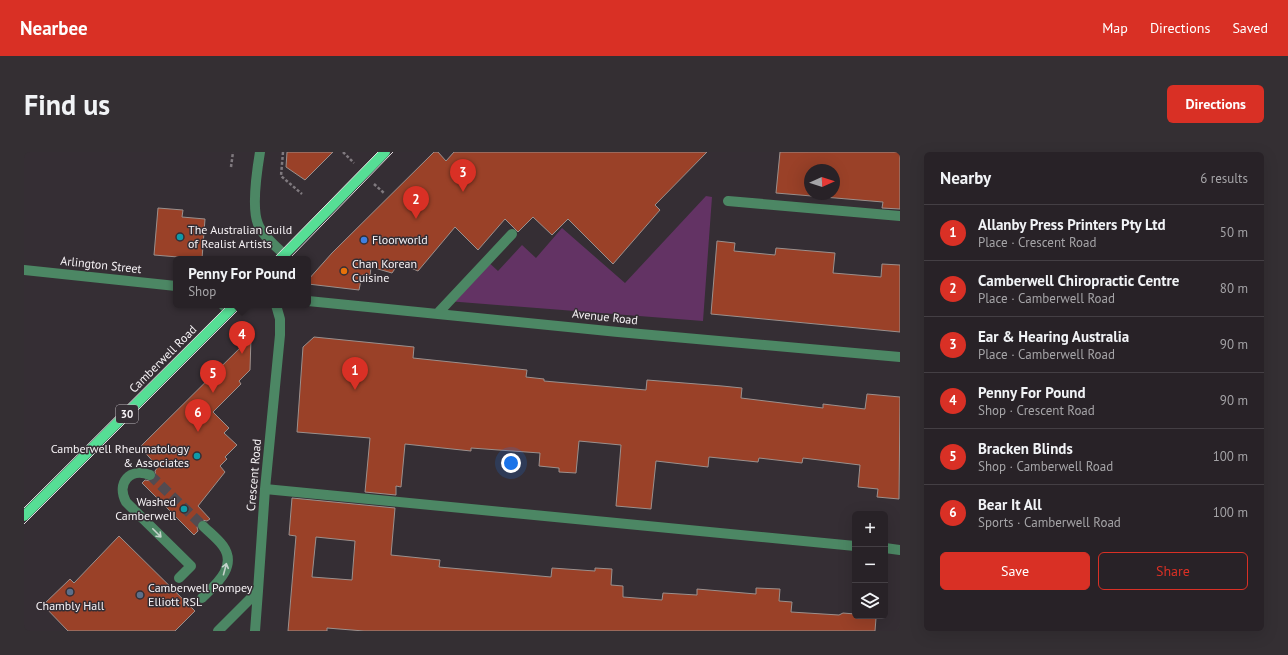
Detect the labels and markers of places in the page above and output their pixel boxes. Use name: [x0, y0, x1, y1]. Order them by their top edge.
pin: 3: [450, 159, 476, 192]
pin: 2: [403, 186, 429, 219]
place label: The Australian Guild of Realist Artists: [188, 222, 292, 251]
marker: The Australian Guild of Realist Artists: [175, 232, 185, 242]
place label: Floorworld: [372, 232, 428, 247]
marker: Floorworld: [359, 235, 369, 245]
place label: Chan Korean Cuisine: [352, 256, 417, 285]
marker: Chan Korean Cuisine: [339, 266, 349, 276]
pin: 4: [229, 321, 255, 354]
pin: 1: [342, 357, 368, 390]
pin: 5: [200, 360, 226, 393]
pin: 6: [185, 399, 211, 432]
place label: Camberwell Rheumatology & Associates: [51, 441, 189, 470]
marker: Camberwell Rheumatology & Associates: [192, 451, 202, 461]
place label: Washed Camberwell: [115, 494, 176, 523]
marker: Washed Camberwell: [179, 504, 189, 514]
place label: Camberwell Pompey Elliott RSL: [148, 580, 253, 609]
marker: Chambly Hall: [65, 587, 75, 597]
marker: Camberwell Pompey Elliott RSL: [135, 590, 145, 600]
place label: Chambly Hall: [36, 598, 105, 613]

